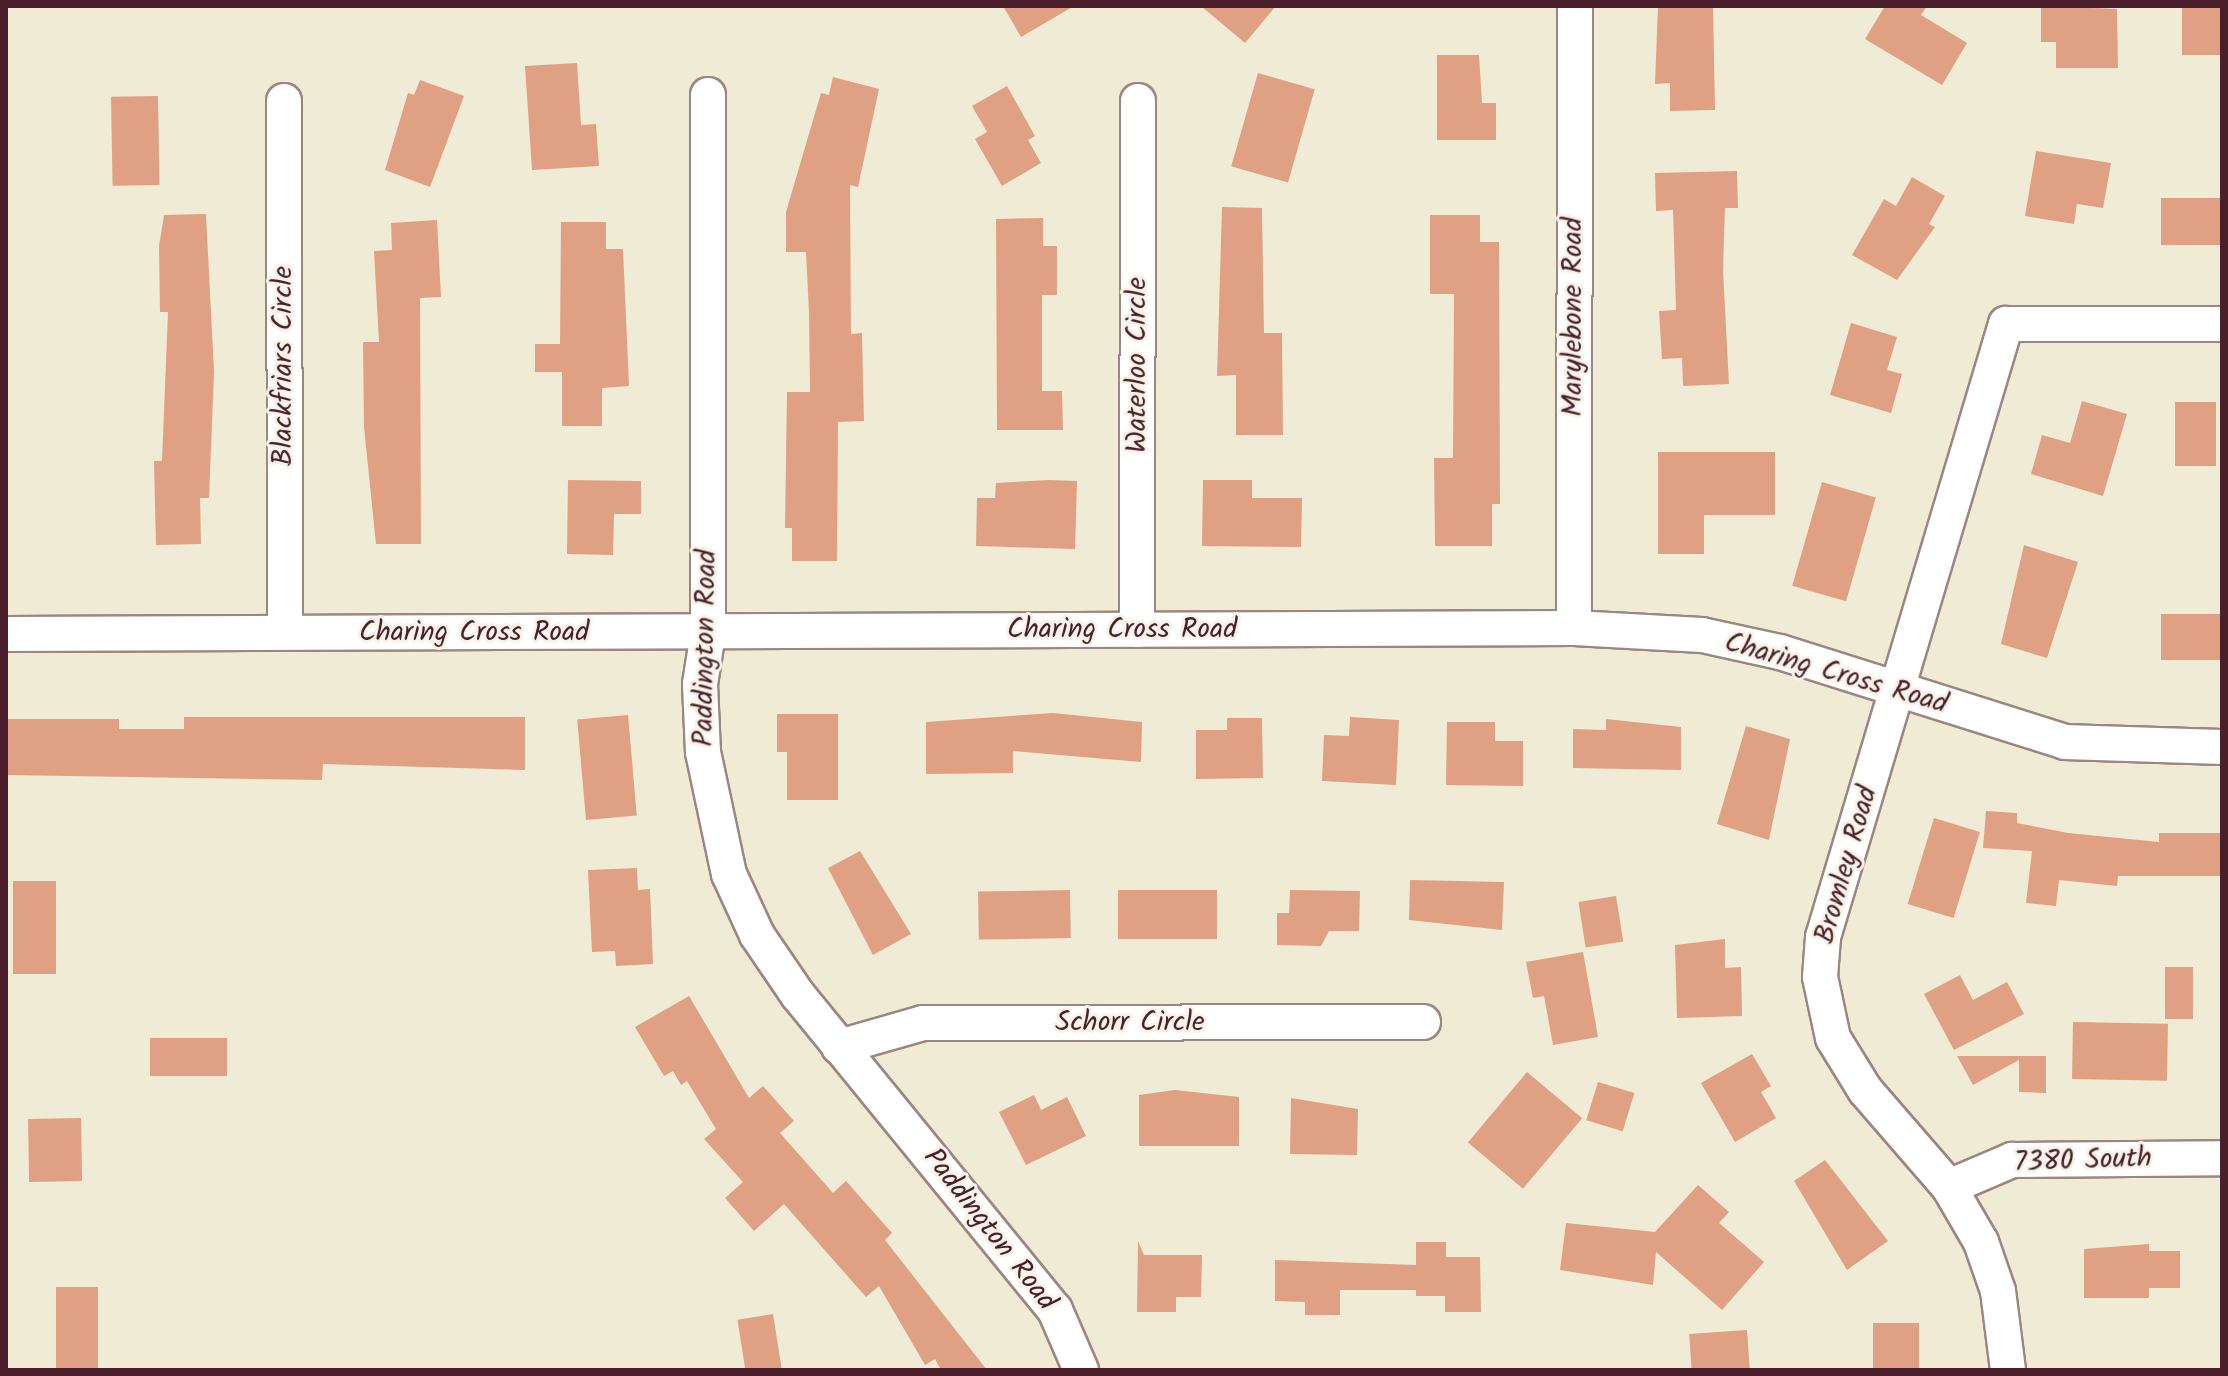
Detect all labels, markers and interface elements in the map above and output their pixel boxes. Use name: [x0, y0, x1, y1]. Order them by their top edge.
street label: Marylebone Road: [1557, 217, 1591, 417]
street label: Blackfriars Circle: [267, 266, 301, 466]
street label: Waterloo Circle: [1121, 277, 1155, 453]
street label: Paddington Road: [687, 549, 725, 747]
street label: Charing Cross Road: [1007, 613, 1237, 647]
street label: Charing Cross Road: [359, 616, 589, 650]
street label: Charing Cross Road: [1721, 626, 1951, 722]
street label: Bromley Road: [1809, 782, 1885, 948]
street label: Schorr Circle: [1055, 1006, 1205, 1040]
street label: Paddington Road: [915, 1142, 1063, 1318]
street label: 7380 South: [2014, 1142, 2152, 1180]

